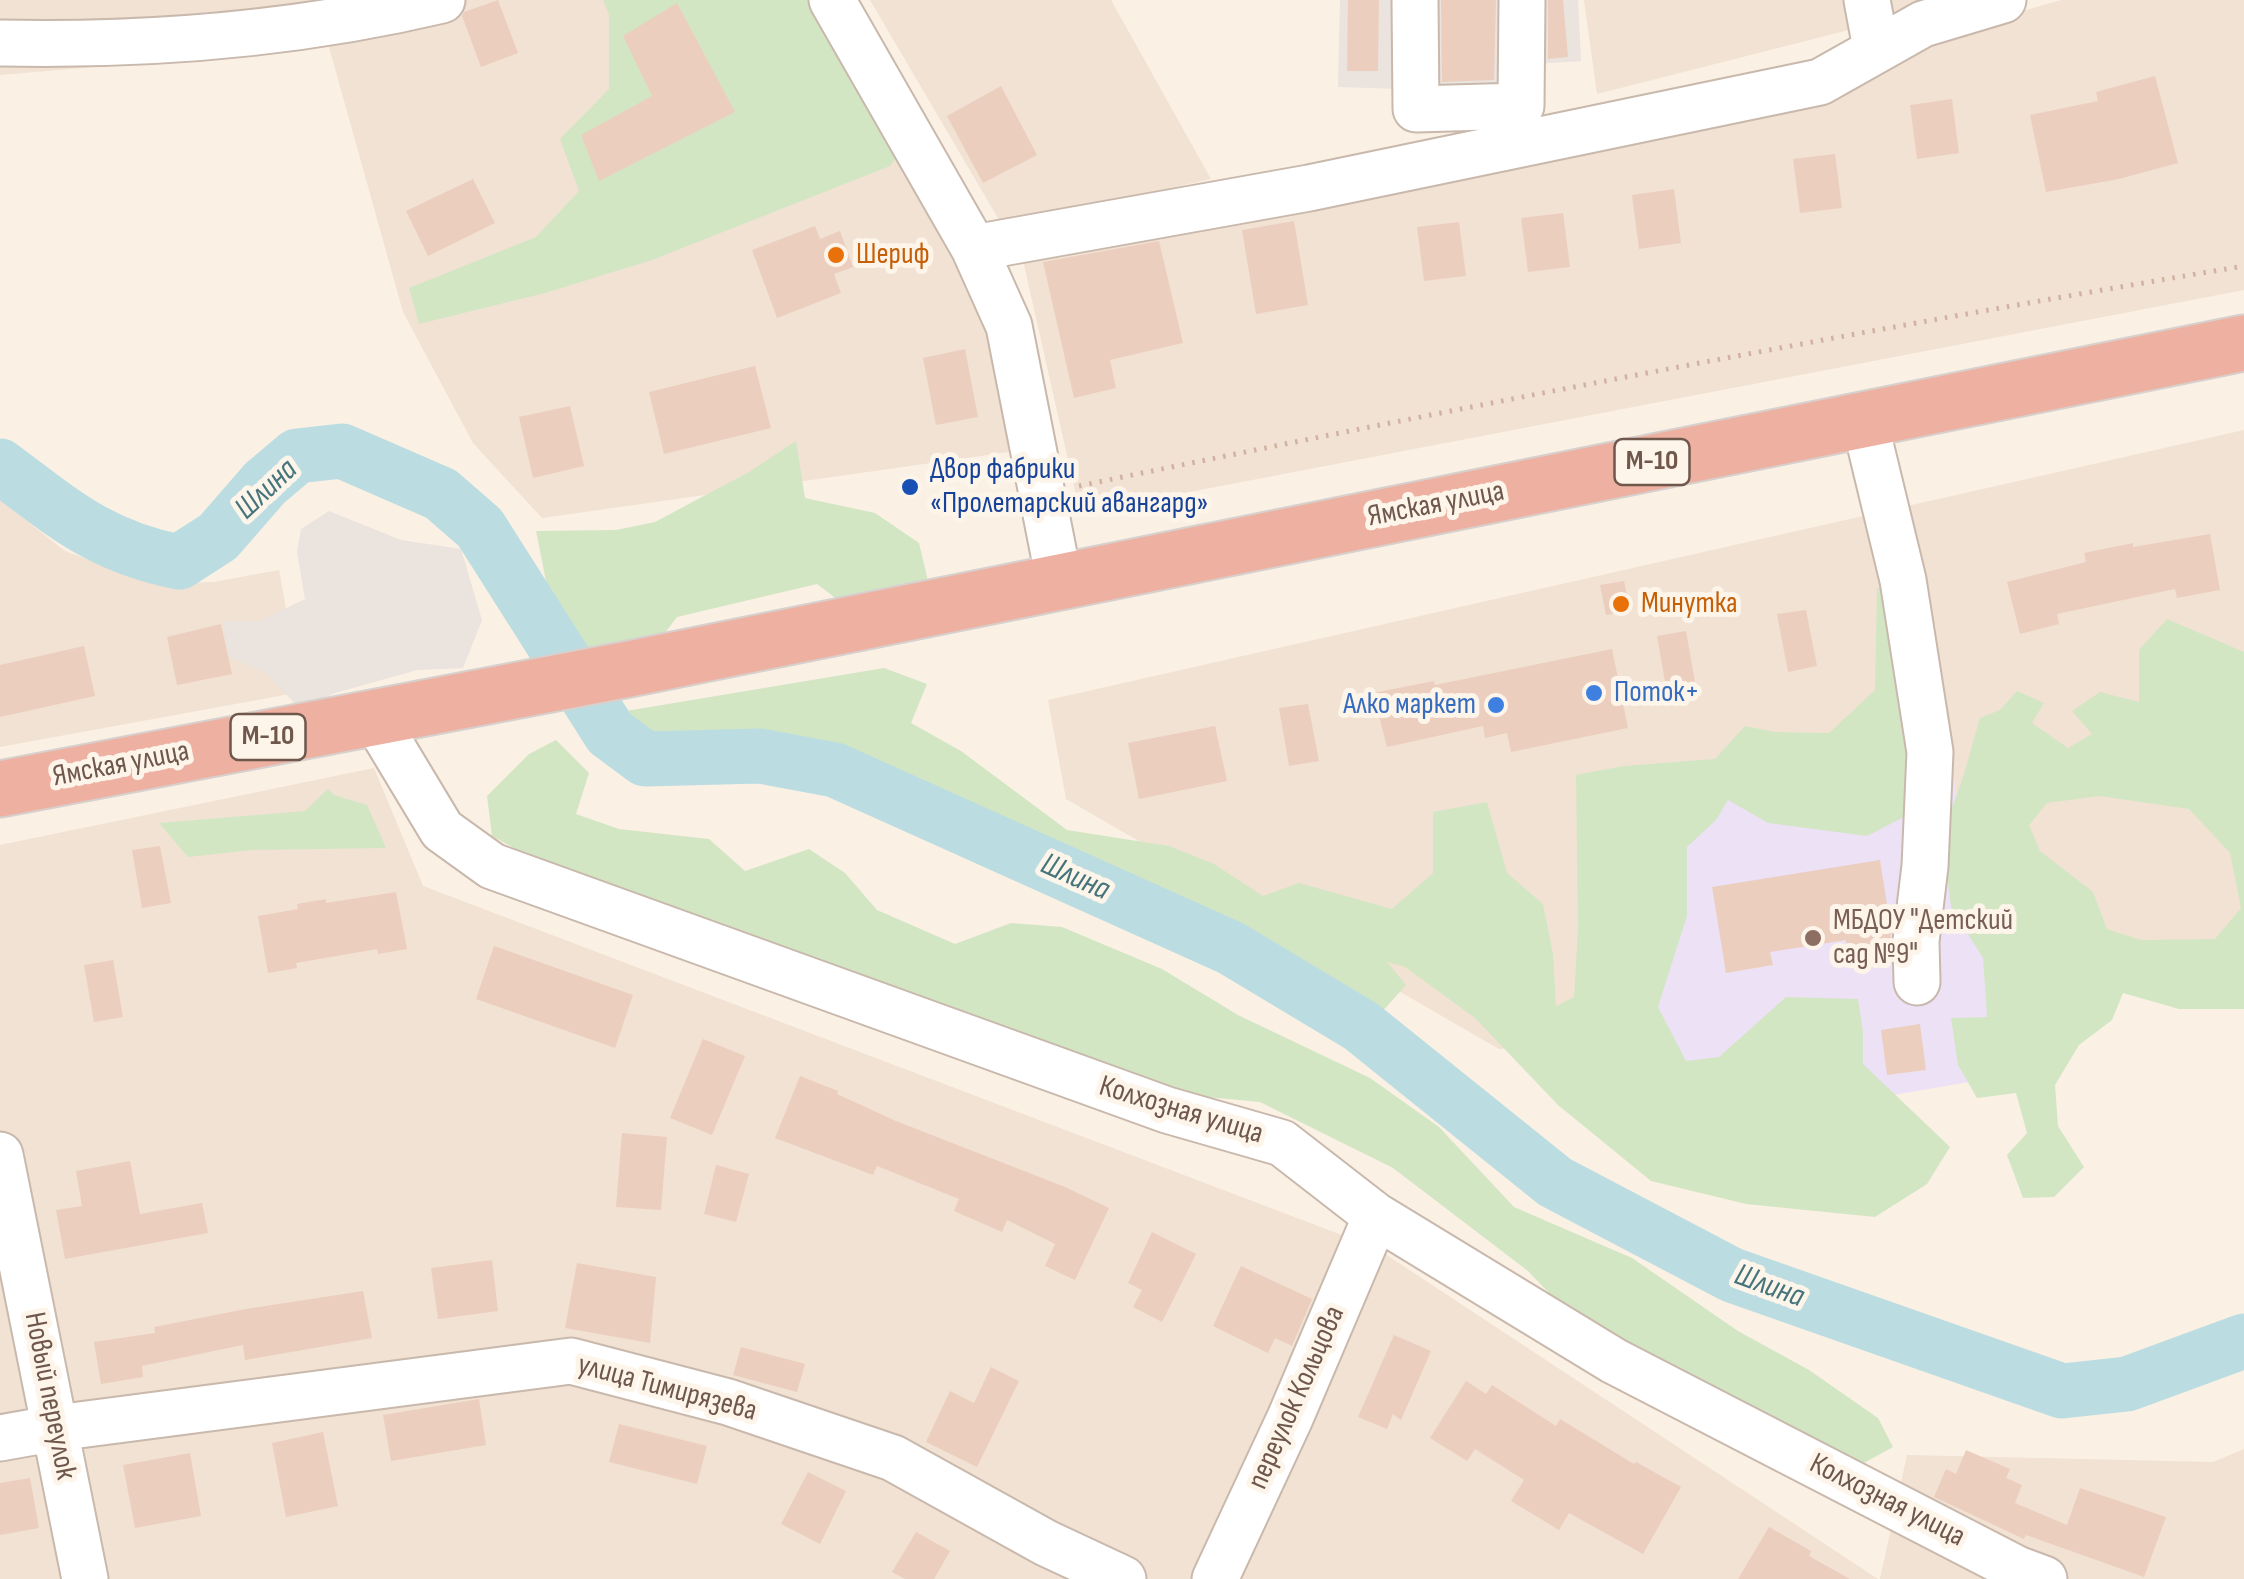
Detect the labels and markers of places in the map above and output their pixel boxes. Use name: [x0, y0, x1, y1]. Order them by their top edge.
place label: Шериф: [856, 237, 930, 273]
marker: Шериф: [825, 244, 847, 266]
place label: Двор фабрики «Пролетарский авангард»: [930, 452, 1208, 522]
marker: Двор фабрики «Пролетарский авангард»: [899, 476, 921, 498]
place label: Минутка: [1641, 586, 1737, 622]
marker: Минутка: [1610, 593, 1632, 615]
place label: Поток+: [1614, 675, 1699, 711]
marker: Поток+: [1583, 682, 1605, 704]
place label: Алко маркет: [1343, 687, 1476, 723]
marker: Алко маркет: [1485, 694, 1507, 716]
place label: МБДОУ "Детский сад №9": [1833, 903, 2013, 974]
marker: МБДОУ "Детский сад №9": [1802, 927, 1824, 949]

